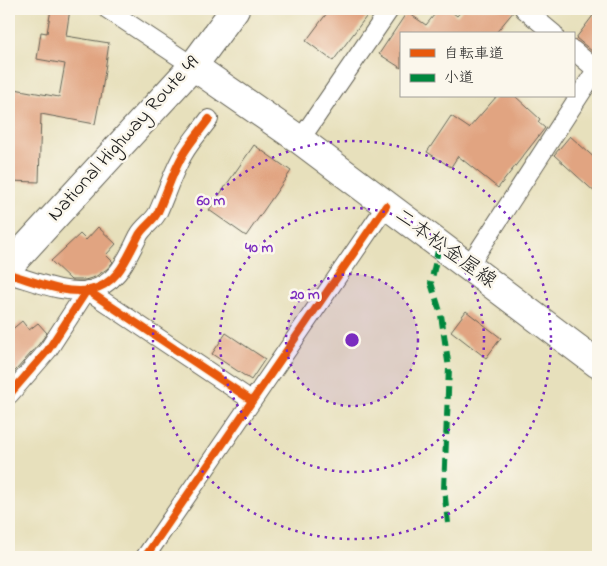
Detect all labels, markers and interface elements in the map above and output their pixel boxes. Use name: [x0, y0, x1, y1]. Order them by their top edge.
legend: [400, 32, 574, 98]
text: 自転車道: [444, 43, 504, 65]
street label: National Highway Route 49: [41, 49, 207, 229]
text: 小道: [444, 67, 474, 89]
text: 60 m: [196, 190, 226, 212]
street label: 二本松金屋線: [388, 202, 502, 296]
text: 40 m: [244, 237, 273, 259]
text: 20 m: [289, 284, 320, 306]
centre of rings: [343, 331, 361, 349]

